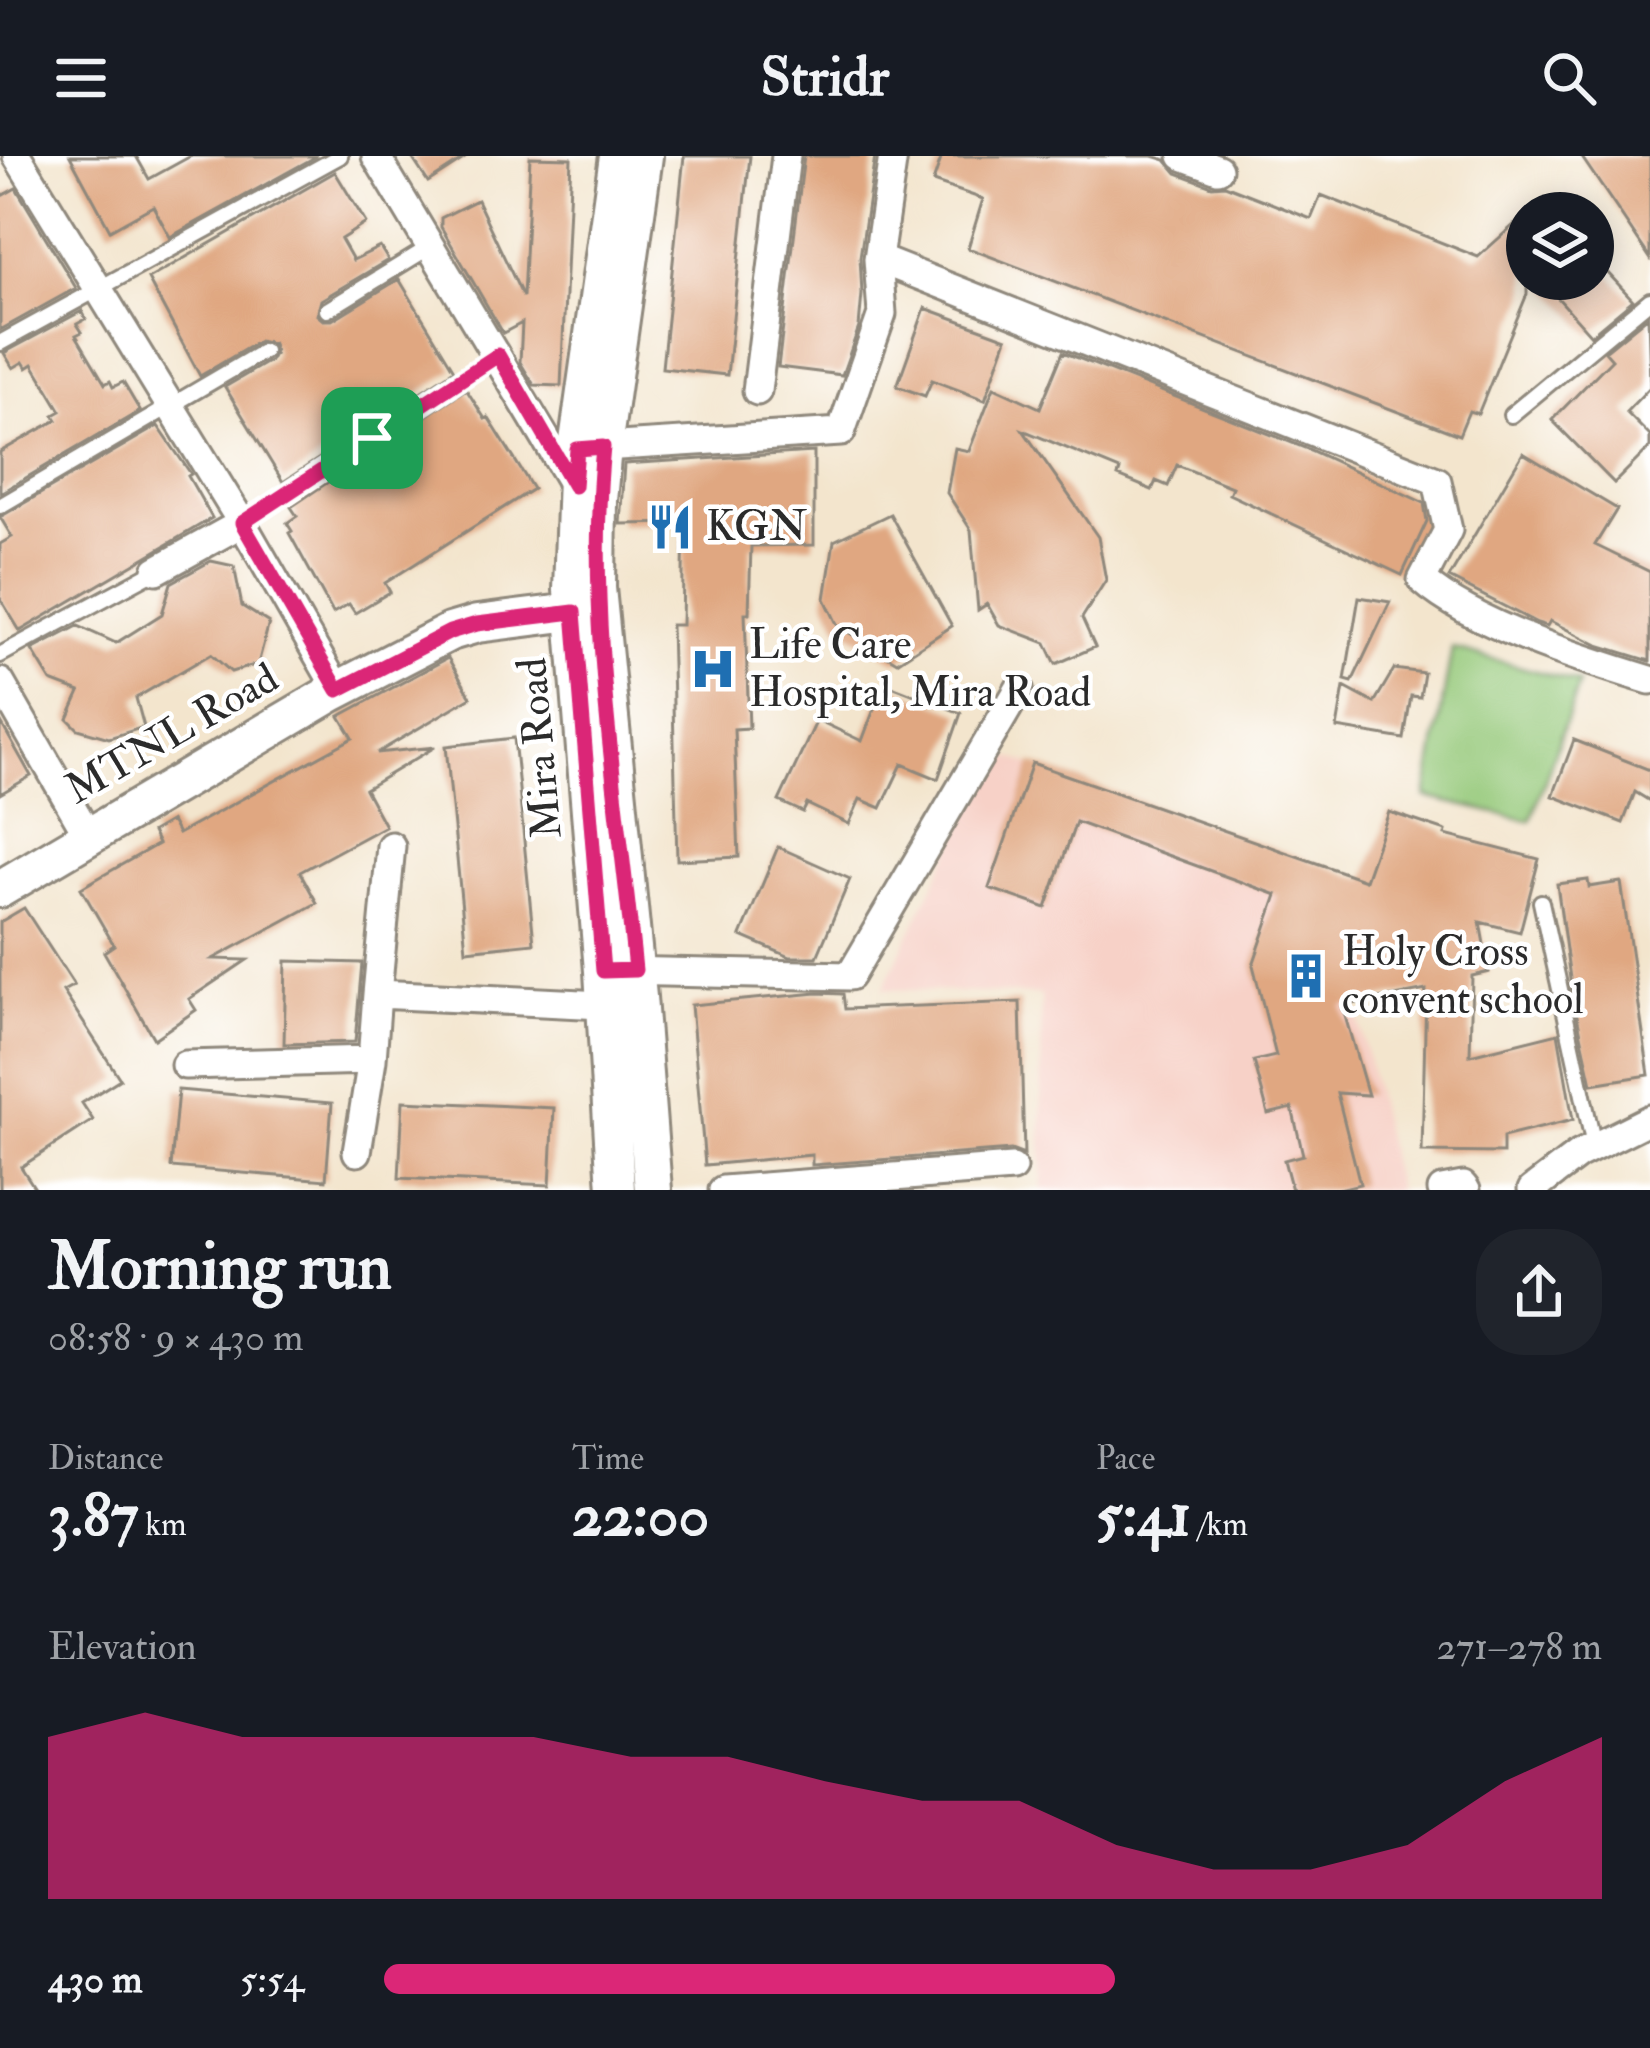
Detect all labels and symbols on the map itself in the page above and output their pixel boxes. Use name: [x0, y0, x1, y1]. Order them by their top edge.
pin: [321, 387, 423, 489]
place label: KGN: [706, 501, 807, 553]
restaurant icon: KGN: [645, 502, 695, 552]
place label: Life Care Hospital, Mira Road: [749, 619, 1092, 719]
hospital icon: Life Care Hospital, Mira Road: [688, 644, 738, 694]
street label: MTNL Road: [57, 652, 288, 816]
street label: Mira Road: [506, 655, 574, 841]
place label: Holy Cross convent school: [1342, 926, 1584, 1026]
building icon: Holy Cross convent school: [1281, 951, 1331, 1001]

